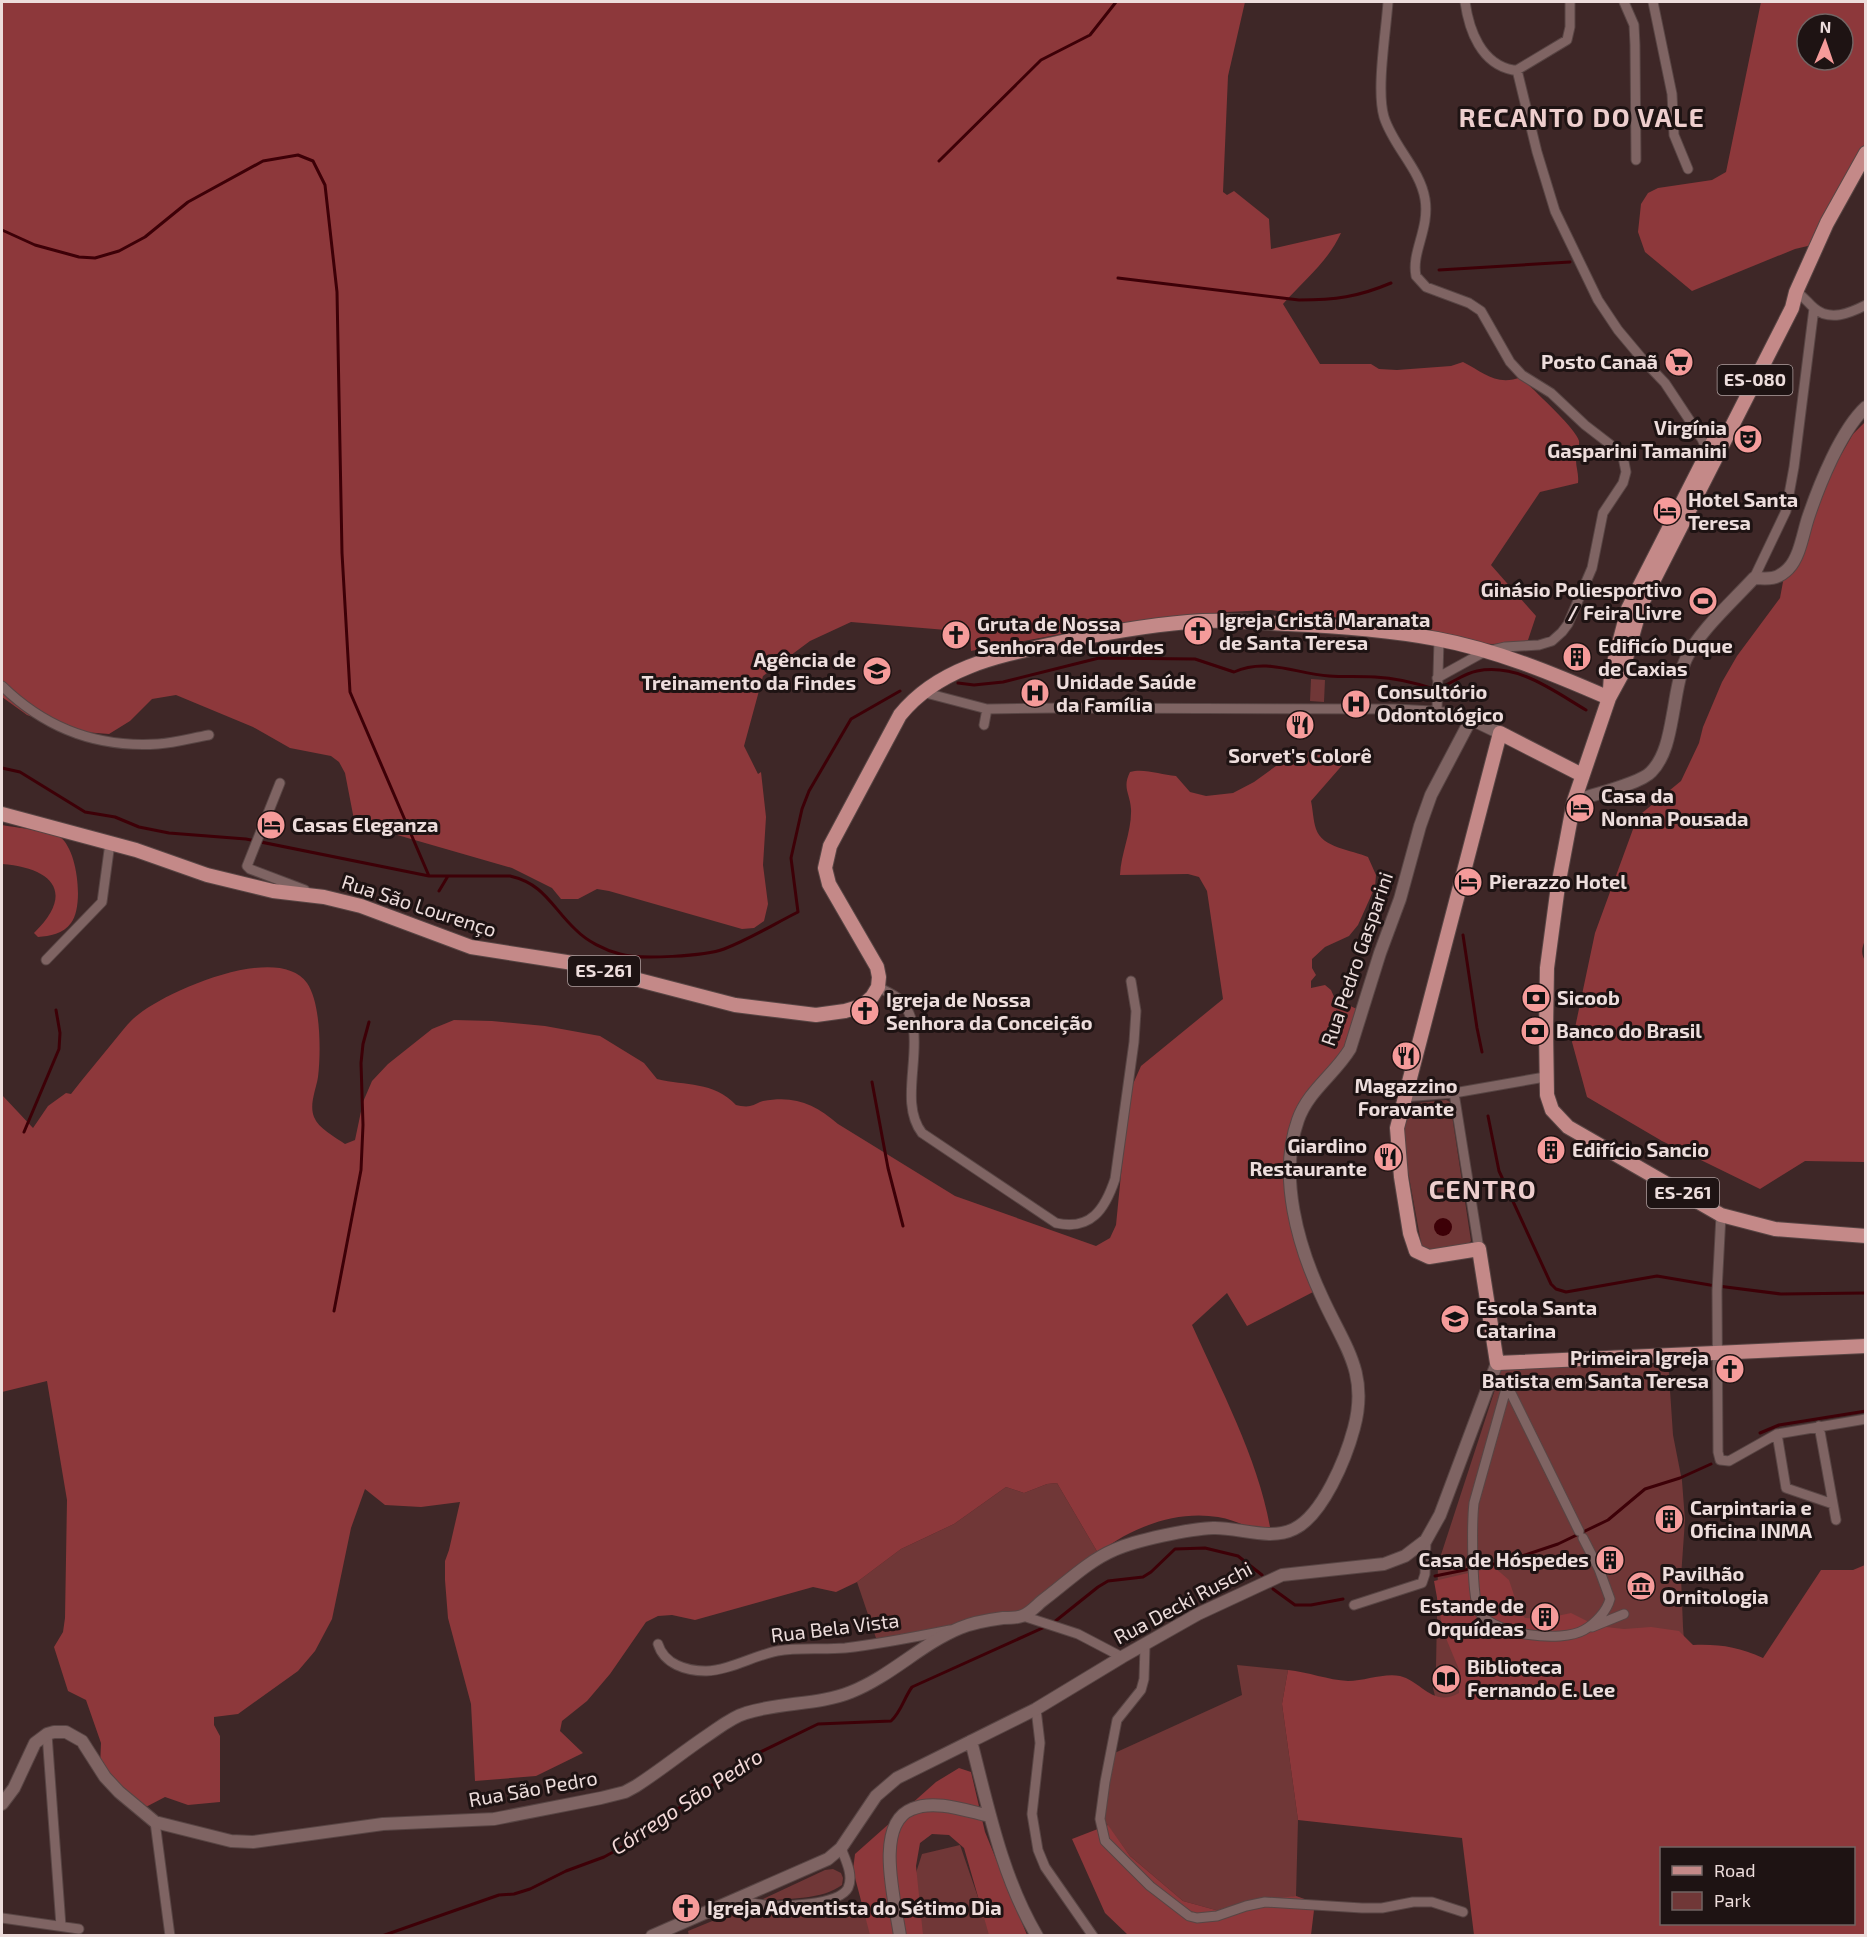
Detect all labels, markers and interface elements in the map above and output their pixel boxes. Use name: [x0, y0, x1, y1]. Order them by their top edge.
north arrow: [1795, 12, 1855, 72]
text: N: [1819, 17, 1832, 36]
district label: RECANTO DO VALE: [1459, 101, 1705, 132]
supermarket icon: Posto Canaã: [1663, 346, 1695, 378]
place label: Posto Canaã: [1541, 349, 1658, 373]
road number: ES-080: [1718, 365, 1792, 395]
place label: Virgínia Gasparini Tamanini: [1547, 415, 1727, 462]
theatre icon: Virgínia Gasparini Tamanini: [1732, 423, 1764, 455]
place label: Hotel Santa Teresa: [1688, 487, 1798, 534]
hotel icon: Hotel Santa Teresa: [1651, 495, 1683, 527]
place label: Ginásio Poliesportivo / Feira Livre: [1481, 577, 1682, 624]
sports icon: Ginásio Poliesportivo / Feira Livre: [1687, 585, 1719, 617]
place label: Igreja Cristã Maranata de Santa Teresa: [1219, 607, 1430, 654]
place label: Gruta de Nossa Senhora de Lourdes: [977, 611, 1164, 658]
church icon: Igreja Cristã Maranata de Santa Teresa: [1182, 615, 1214, 647]
church icon: Gruta de Nossa Senhora de Lourdes: [940, 619, 972, 651]
place label: Edificío Duque de Caxias: [1598, 633, 1733, 680]
building icon: Edificío Duque de Caxias: [1561, 641, 1593, 673]
place label: Agência de Treinamento da Findes: [641, 647, 856, 694]
school or university icon: Agência de Treinamento da Findes: [861, 655, 893, 687]
place label: Unidade Saúde da Família: [1056, 669, 1196, 716]
hospital icon: Unidade Saúde da Família: [1019, 677, 1051, 709]
place label: Consultório Odontológico: [1377, 679, 1504, 726]
hospital icon: Consultório Odontológico: [1340, 688, 1372, 720]
restaurant icon: Sorvet's Colorê: [1284, 709, 1316, 741]
place label: Sorvet's Colorê: [1228, 743, 1372, 767]
place label: Casa da Nonna Pousada: [1601, 783, 1748, 830]
hotel icon: Casa da Nonna Pousada: [1564, 792, 1596, 824]
hotel icon: Casas Eleganza: [255, 809, 287, 841]
place label: Casas Eleganza: [292, 812, 438, 836]
hotel icon: Pierazzo Hotel: [1452, 866, 1484, 898]
street label: Rua Pedro Gasparini: [1315, 868, 1397, 1049]
street label: Rua São Lourenço: [339, 869, 500, 942]
place label: Pierazzo Hotel: [1489, 869, 1627, 893]
road number: ES-261: [568, 956, 640, 986]
bank icon: Sicoob: [1520, 982, 1552, 1014]
place label: Sicoob: [1557, 985, 1620, 1009]
place label: Igreja de Nossa Senhora da Conceição: [886, 987, 1093, 1035]
church icon: Igreja de Nossa Senhora da Conceição: [849, 995, 881, 1027]
bank icon: Banco do Brasil: [1519, 1015, 1551, 1047]
place label: Banco do Brasil: [1556, 1018, 1702, 1042]
restaurant icon: Magazzino Foravante: [1390, 1040, 1422, 1072]
place label: Magazzino Foravante: [1354, 1073, 1458, 1120]
place label: Giardino Restaurante: [1249, 1133, 1367, 1180]
building icon: Edifício Sancio: [1535, 1134, 1567, 1166]
place label: Edifício Sancio: [1572, 1137, 1709, 1161]
restaurant icon: Giardino Restaurante: [1372, 1141, 1404, 1173]
district label: CENTRO: [1429, 1173, 1537, 1204]
road number: ES-261: [1647, 1178, 1719, 1208]
place label: Escola Santa Catarina: [1476, 1295, 1597, 1342]
school or university icon: Escola Santa Catarina: [1439, 1303, 1471, 1335]
place label: Primeira Igreja Batista em Santa Teresa: [1482, 1345, 1709, 1392]
church icon: Primeira Igreja Batista em Santa Teresa: [1714, 1353, 1746, 1385]
place label: Carpintaria e Oficina INMA: [1690, 1495, 1813, 1542]
building icon: Carpintaria e Oficina INMA: [1653, 1503, 1685, 1535]
building icon: Casa de Hóspedes: [1594, 1544, 1626, 1576]
place label: Casa de Hóspedes: [1419, 1547, 1589, 1571]
street label: Rua Decki Ruschi: [1109, 1556, 1256, 1649]
place label: Pavilhão Ornitologia: [1662, 1561, 1769, 1608]
museum icon: Pavilhão Ornitologia: [1625, 1570, 1657, 1602]
place label: Estande de Orquídeas: [1419, 1593, 1524, 1640]
building icon: Estande de Orquídeas: [1529, 1601, 1561, 1633]
street label: Rua Bela Vista: [769, 1607, 900, 1647]
place label: Biblioteca Fernando E. Lee: [1467, 1654, 1615, 1701]
library icon: Biblioteca Fernando E. Lee: [1430, 1663, 1462, 1695]
water label: Córrego São Pedro: [606, 1742, 767, 1859]
street label: Rua São Pedro: [467, 1765, 599, 1811]
legend: [1660, 1847, 1855, 1925]
text: Road: [1714, 1859, 1755, 1881]
text: Park: [1714, 1889, 1751, 1911]
church icon: Igreja Adventista do Sétimo Dia: [670, 1892, 702, 1924]
place label: Igreja Adventista do Sétimo Dia: [707, 1895, 1002, 1919]

